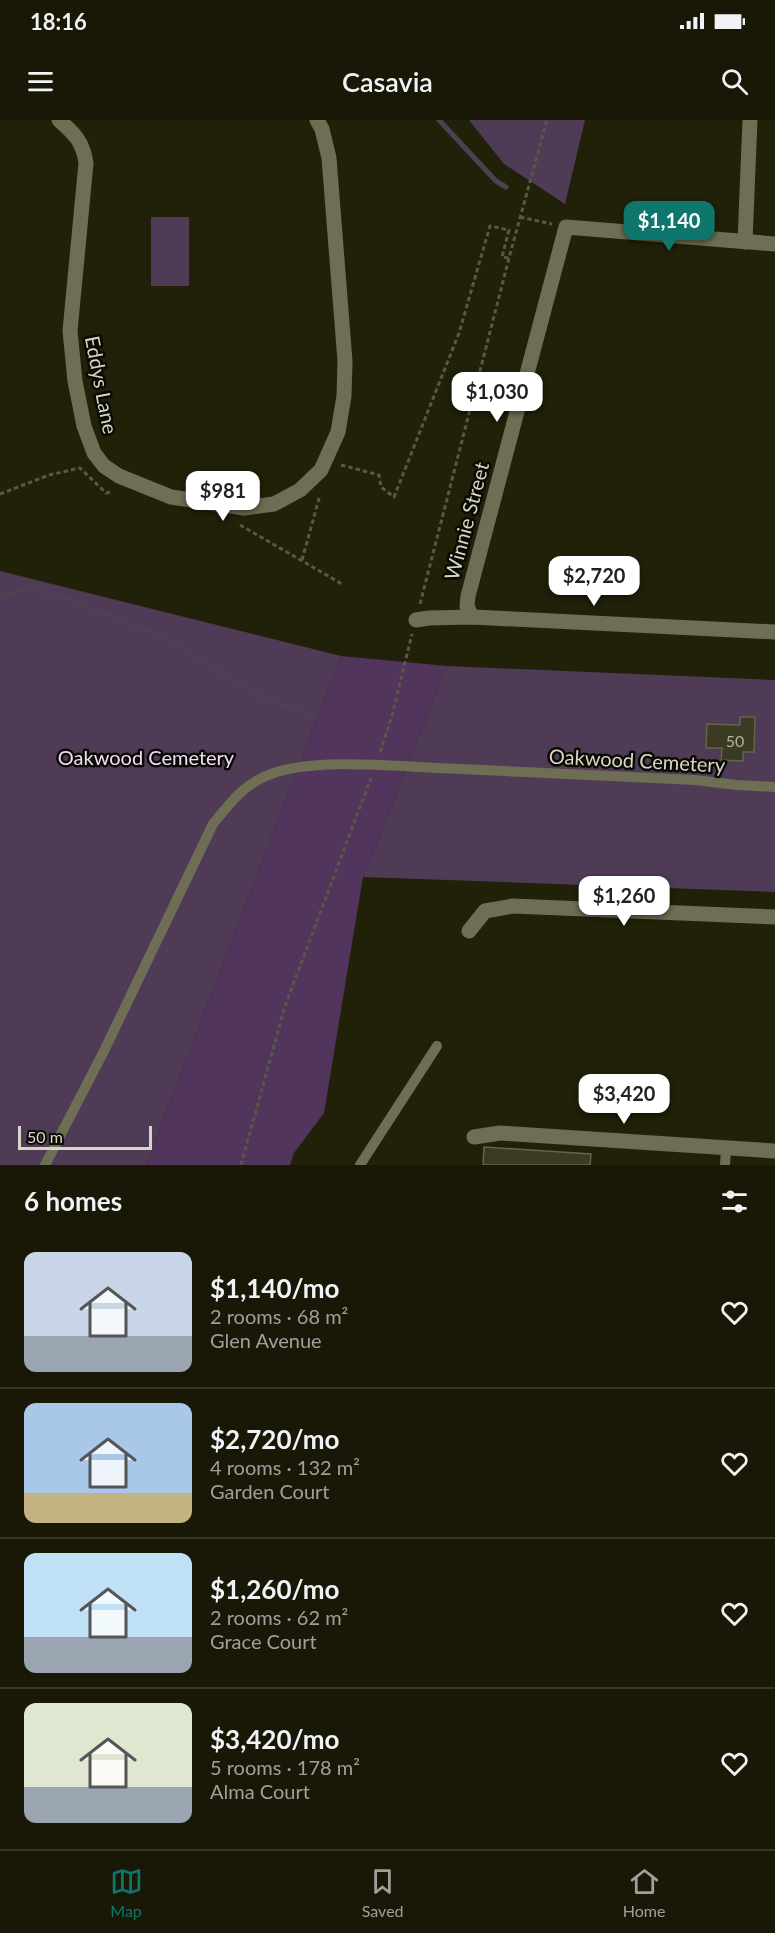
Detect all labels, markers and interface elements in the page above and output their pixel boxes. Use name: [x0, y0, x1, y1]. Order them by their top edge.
text: 18:16: [30, 8, 87, 35]
icon: menu: [24, 65, 57, 98]
text: Casavia: [342, 65, 433, 98]
icon: search: [718, 65, 751, 98]
pin: $1,140: [620, 201, 718, 252]
text: $1,140: [638, 208, 700, 232]
street label: Eddys Lane: [81, 334, 123, 436]
pin: $1,030: [448, 372, 546, 423]
text: $1,030: [466, 379, 528, 403]
street label: Winnie Street: [439, 459, 493, 582]
pin: $981: [187, 471, 259, 522]
text: $981: [200, 478, 246, 502]
pin: $2,720: [545, 556, 643, 607]
text: $2,720: [563, 563, 625, 587]
house number: 50: [726, 731, 744, 750]
street label: Oakwood Cemetery: [548, 743, 726, 777]
park label: Oakwood Cemetery: [58, 745, 235, 769]
pin: $1,260: [575, 876, 673, 927]
text: $1,260: [593, 883, 655, 907]
pin: $3,420: [575, 1074, 673, 1125]
text: $3,420: [593, 1081, 655, 1105]
scale bar: [18, 1123, 152, 1150]
text: 50 m: [27, 1127, 63, 1146]
text: 6 homes: [24, 1185, 122, 1217]
icon: filters: [718, 1185, 751, 1218]
text: $1,140/mo: [210, 1272, 340, 1304]
icon: home: [72, 1276, 144, 1348]
icon: heart: [718, 1296, 751, 1329]
text: 2 rooms · 68 m²: [210, 1304, 348, 1328]
text: Glen Avenue: [210, 1328, 322, 1352]
text: $2,720/mo: [210, 1423, 340, 1455]
icon: home: [72, 1427, 144, 1499]
icon: heart: [718, 1447, 751, 1480]
text: 4 rooms · 132 m²: [210, 1455, 360, 1479]
text: Garden Court: [210, 1479, 330, 1503]
text: $1,260/mo: [210, 1573, 340, 1605]
icon: home: [72, 1577, 144, 1649]
icon: heart: [718, 1597, 751, 1630]
text: 2 rooms · 62 m²: [210, 1605, 348, 1629]
text: Grace Court: [210, 1629, 317, 1653]
text: $3,420/mo: [210, 1723, 340, 1755]
icon: home: [72, 1727, 144, 1799]
icon: heart: [718, 1747, 751, 1780]
text: 5 rooms · 178 m²: [210, 1755, 360, 1779]
text: Alma Court: [210, 1779, 310, 1803]
tab: Map: [110, 1865, 143, 1920]
tab: Saved: [362, 1865, 404, 1920]
tab: Home: [623, 1865, 665, 1920]

